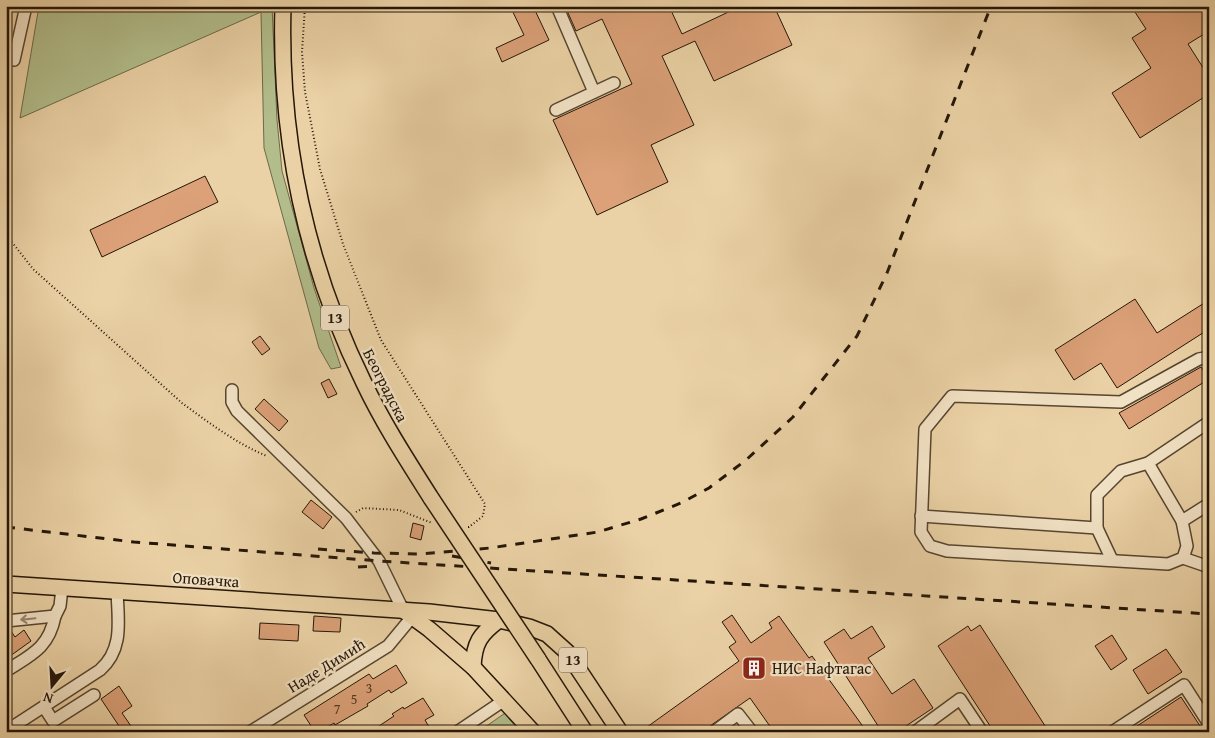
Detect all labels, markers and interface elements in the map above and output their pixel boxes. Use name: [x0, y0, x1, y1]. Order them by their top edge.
road number: 13: [321, 306, 349, 330]
street label: Београдска: [357, 344, 415, 426]
street label: Оповачка: [172, 565, 241, 593]
one-way arrow: [20, 614, 36, 624]
street label: Наде Димић: [282, 632, 370, 698]
road number: 13: [559, 648, 587, 672]
building icon: НИС Нафтагас: [741, 655, 767, 681]
place label: НИС Нафтагас: [772, 656, 871, 680]
north arrow: [28, 660, 78, 710]
house number: 3: [366, 678, 372, 698]
text: N: [40, 687, 56, 709]
house number: 5: [351, 689, 357, 709]
house number: 7: [334, 699, 341, 719]

